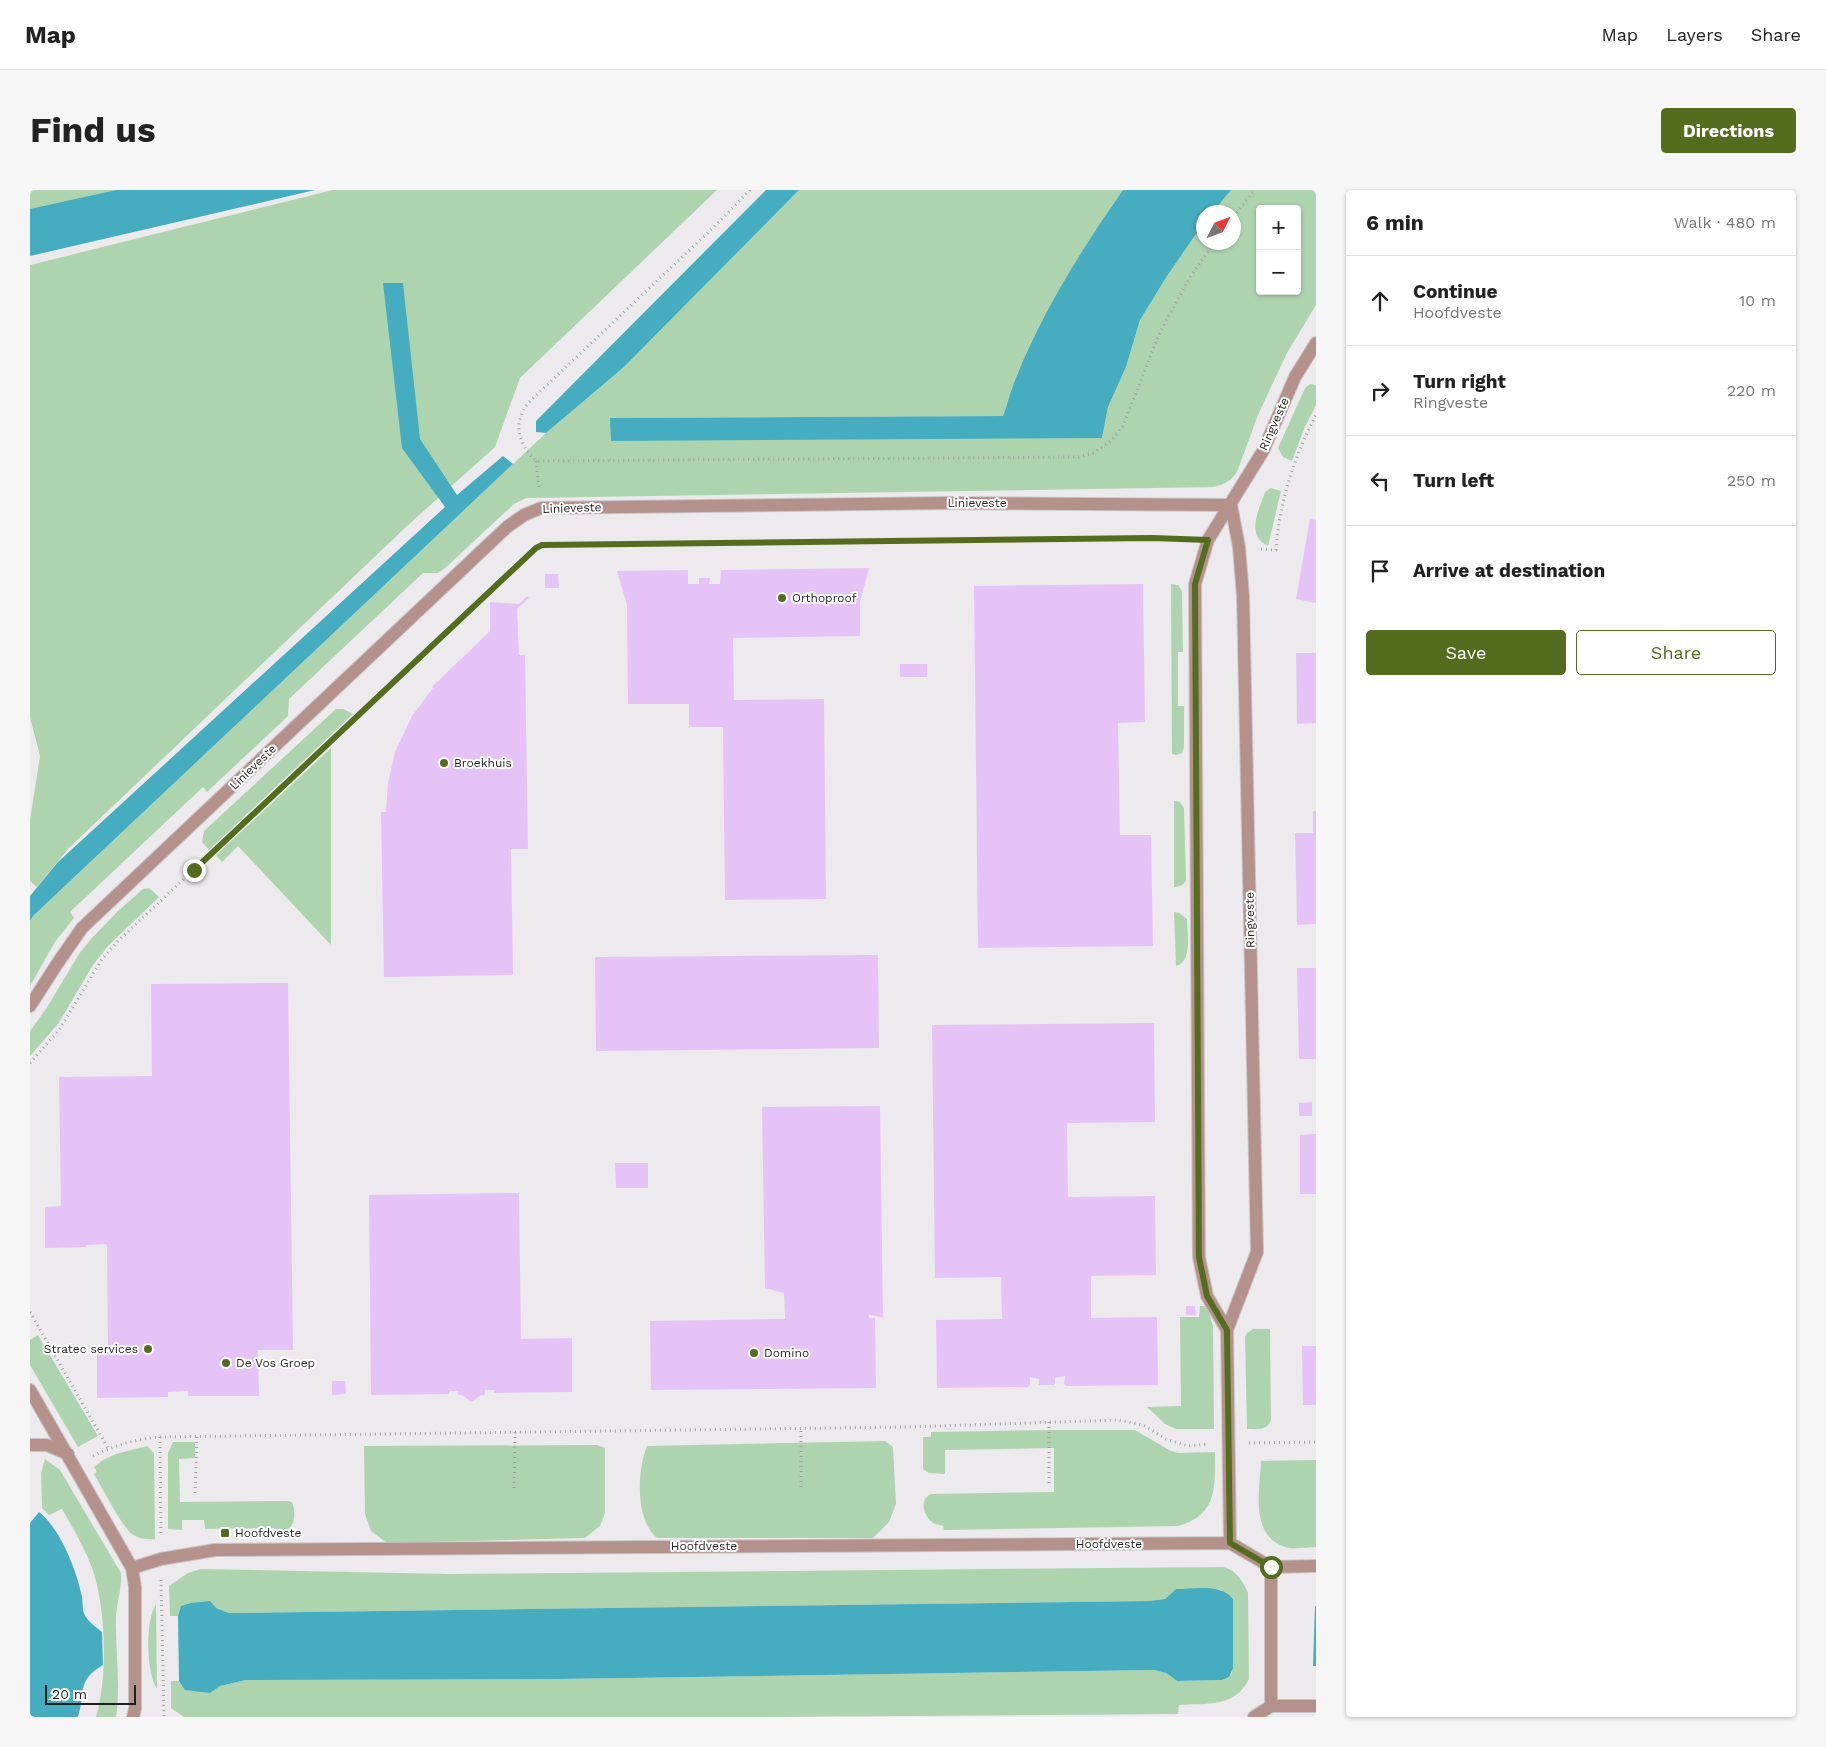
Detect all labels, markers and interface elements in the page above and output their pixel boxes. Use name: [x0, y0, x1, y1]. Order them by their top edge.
text: Map: [25, 21, 76, 49]
text: Map: [1601, 24, 1638, 45]
text: Layers: [1666, 24, 1723, 45]
text: Share: [1751, 24, 1801, 45]
button: Directions: [1661, 108, 1796, 153]
text: Find us: [30, 109, 156, 151]
north arrow: [1196, 205, 1241, 250]
map controls: [1256, 205, 1301, 295]
button: +: [1256, 205, 1301, 250]
text: 6 min: [1366, 210, 1424, 235]
text: Walk · 480 m: [1674, 213, 1776, 232]
button: −: [1256, 250, 1301, 295]
text: Continue: [1413, 280, 1497, 303]
icon: ahead: [1366, 287, 1394, 315]
text: 10 m: [1739, 291, 1776, 310]
text: Hoofdveste: [1413, 303, 1502, 322]
text: Turn right: [1413, 370, 1506, 393]
icon: right: [1366, 377, 1394, 405]
text: 220 m: [1727, 381, 1776, 400]
text: Ringveste: [1413, 393, 1488, 412]
street label: Ringveste: [1256, 395, 1292, 453]
icon: left: [1366, 467, 1394, 495]
text: Turn left: [1413, 469, 1494, 492]
text: 250 m: [1727, 471, 1776, 490]
street label: Linieveste: [947, 496, 1007, 510]
street label: Linieveste: [542, 500, 602, 516]
icon: arrive: [1366, 557, 1394, 585]
text: Arrive at destination: [1413, 559, 1605, 582]
place label: Orthoproof: [792, 591, 857, 605]
marker: Orthoproof: [776, 592, 788, 604]
button: Save: [1366, 630, 1566, 675]
button: Share: [1576, 630, 1776, 675]
street label: Linieveste: [227, 741, 279, 793]
place label: Broekhuis: [454, 756, 512, 770]
marker: Broekhuis: [438, 757, 450, 769]
route end: [183, 859, 206, 882]
street label: Ringveste: [1243, 892, 1257, 948]
place label: Stratec services: [44, 1342, 138, 1356]
marker: Stratec services: [142, 1343, 154, 1355]
place label: Domino: [764, 1346, 809, 1360]
marker: Domino: [748, 1347, 760, 1359]
place label: De Vos Groep: [236, 1356, 315, 1370]
marker: De Vos Groep: [220, 1357, 232, 1369]
place label: Hoofdveste: [235, 1526, 302, 1540]
marker: Hoofdveste: [219, 1527, 231, 1539]
street label: Hoofdveste: [1076, 1537, 1142, 1551]
street label: Hoofdveste: [671, 1539, 737, 1553]
route start: [1260, 1556, 1283, 1579]
scale bar: [45, 1682, 136, 1705]
text: 20 m: [52, 1686, 87, 1702]

